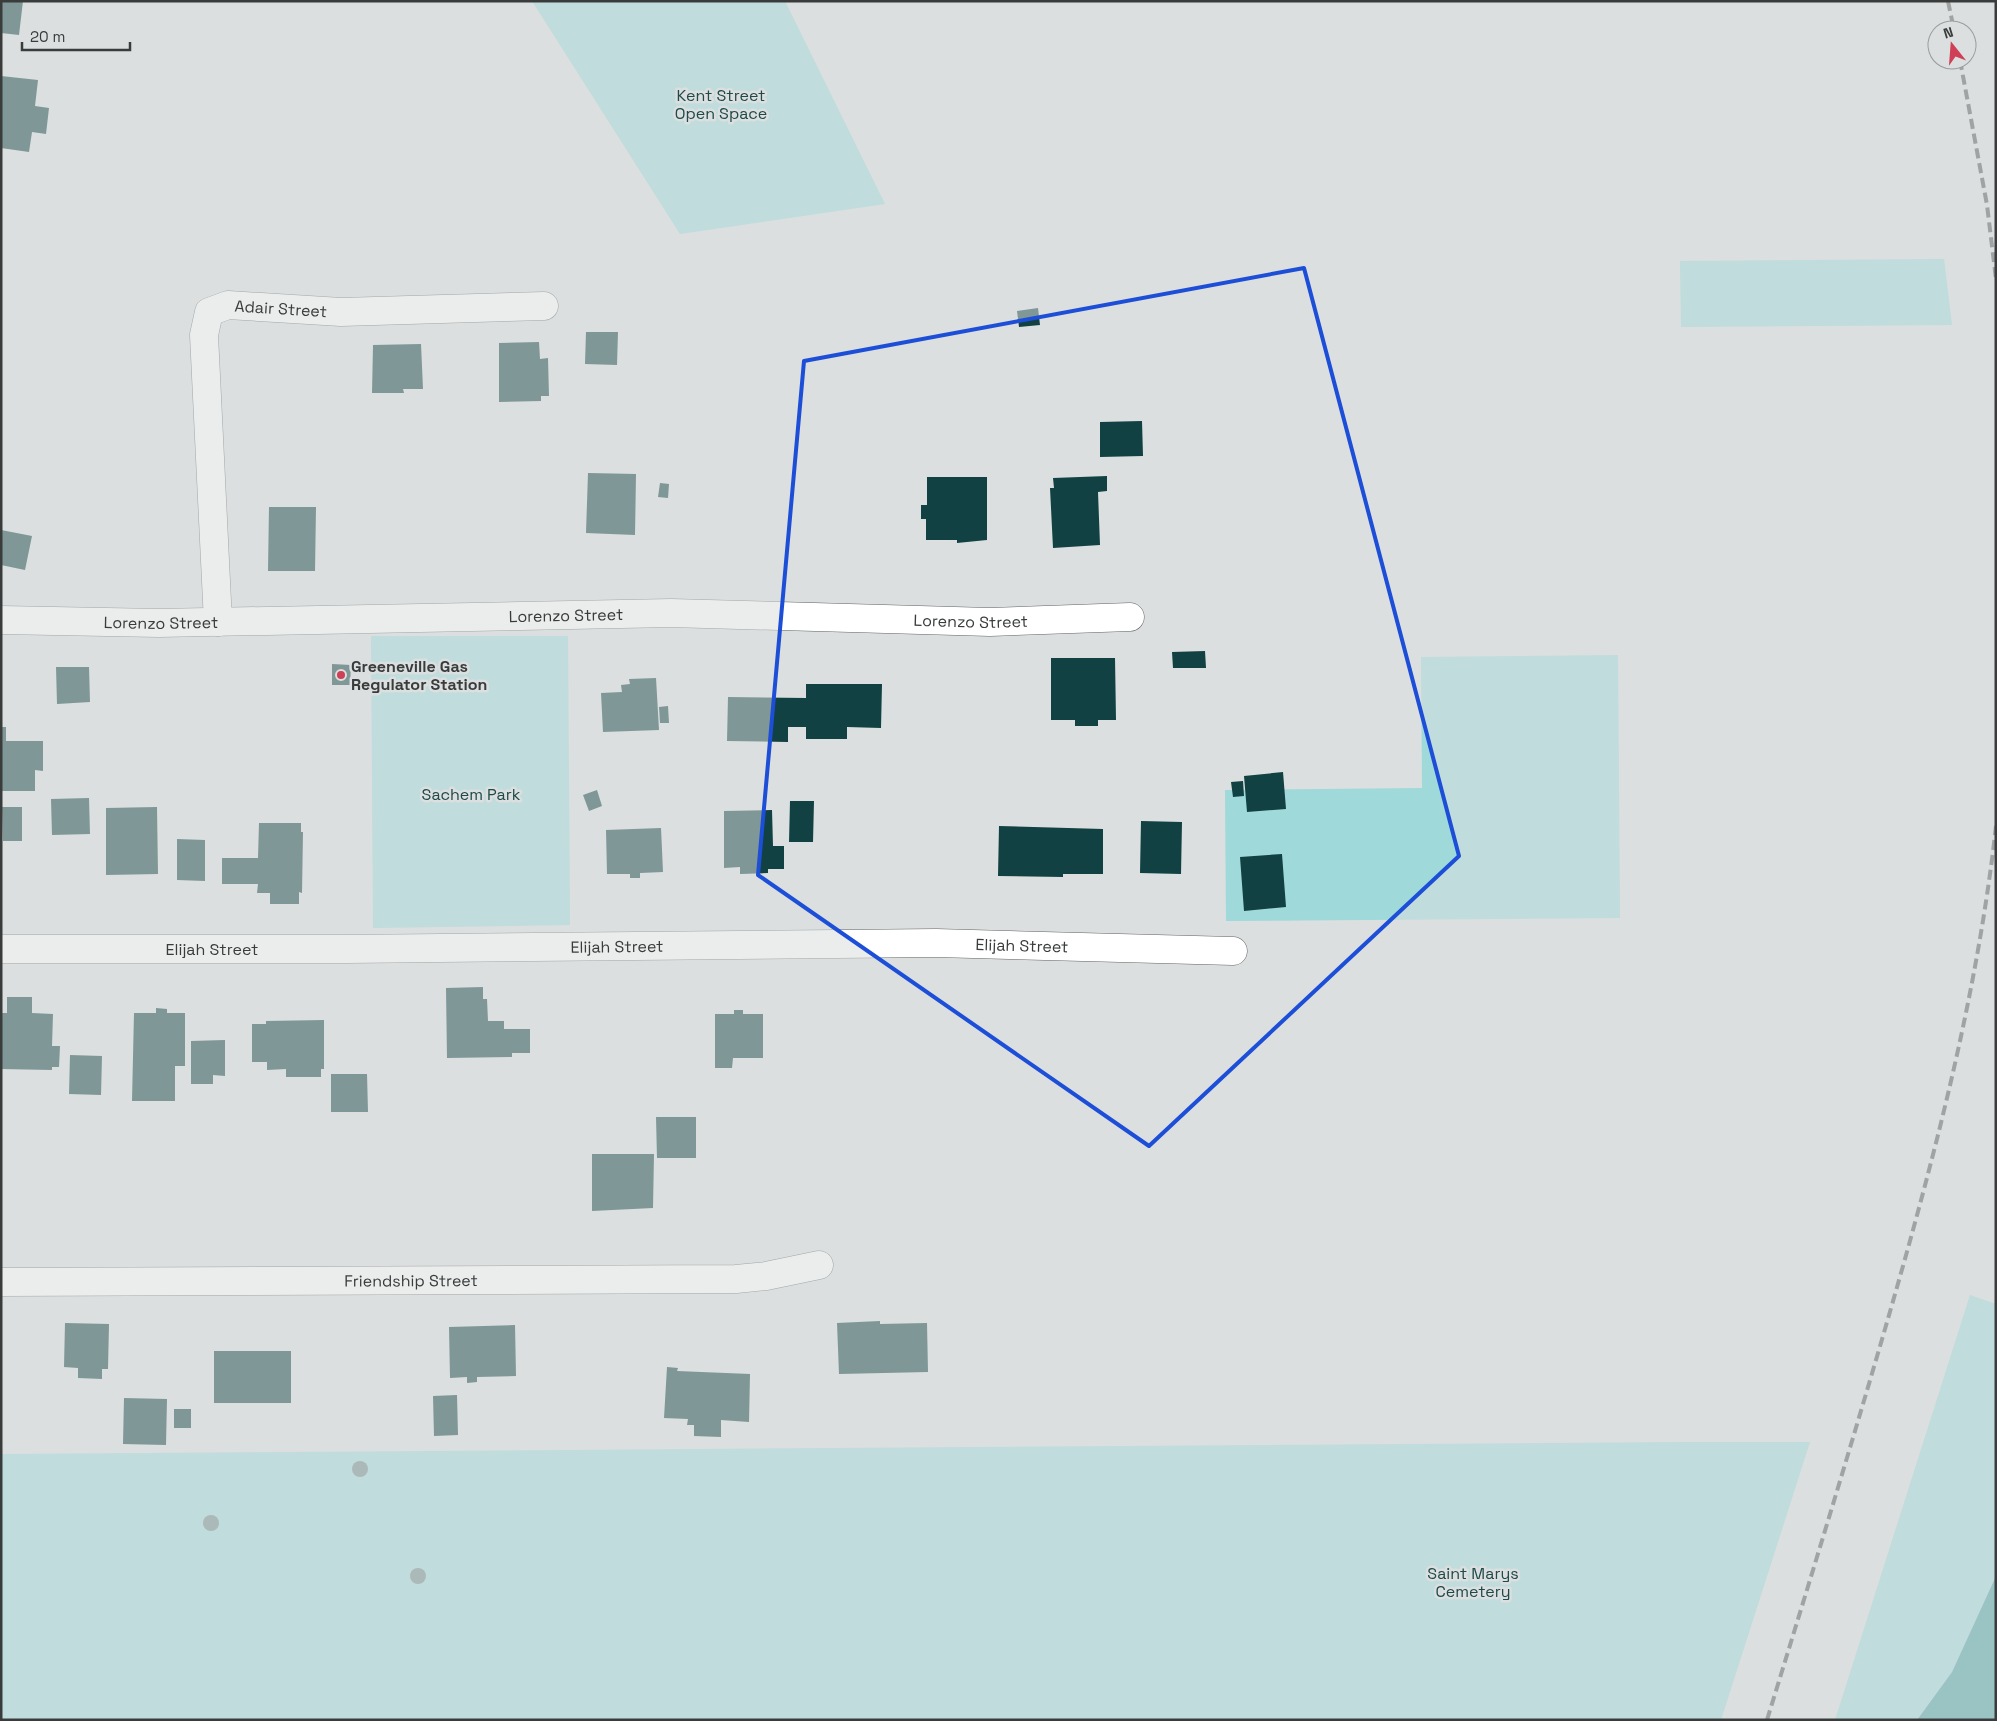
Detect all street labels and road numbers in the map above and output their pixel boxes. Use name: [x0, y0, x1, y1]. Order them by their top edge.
street label: Adair Street: [234, 295, 328, 322]
street label: Lorenzo Street: [508, 604, 623, 627]
street label: Lorenzo Street: [913, 610, 1028, 633]
street label: Lorenzo Street: [103, 612, 218, 634]
street label: Elijah Street: [975, 934, 1069, 958]
street label: Elijah Street: [570, 936, 664, 958]
street label: Elijah Street: [166, 939, 258, 960]
street label: Friendship Street: [344, 1270, 478, 1292]

